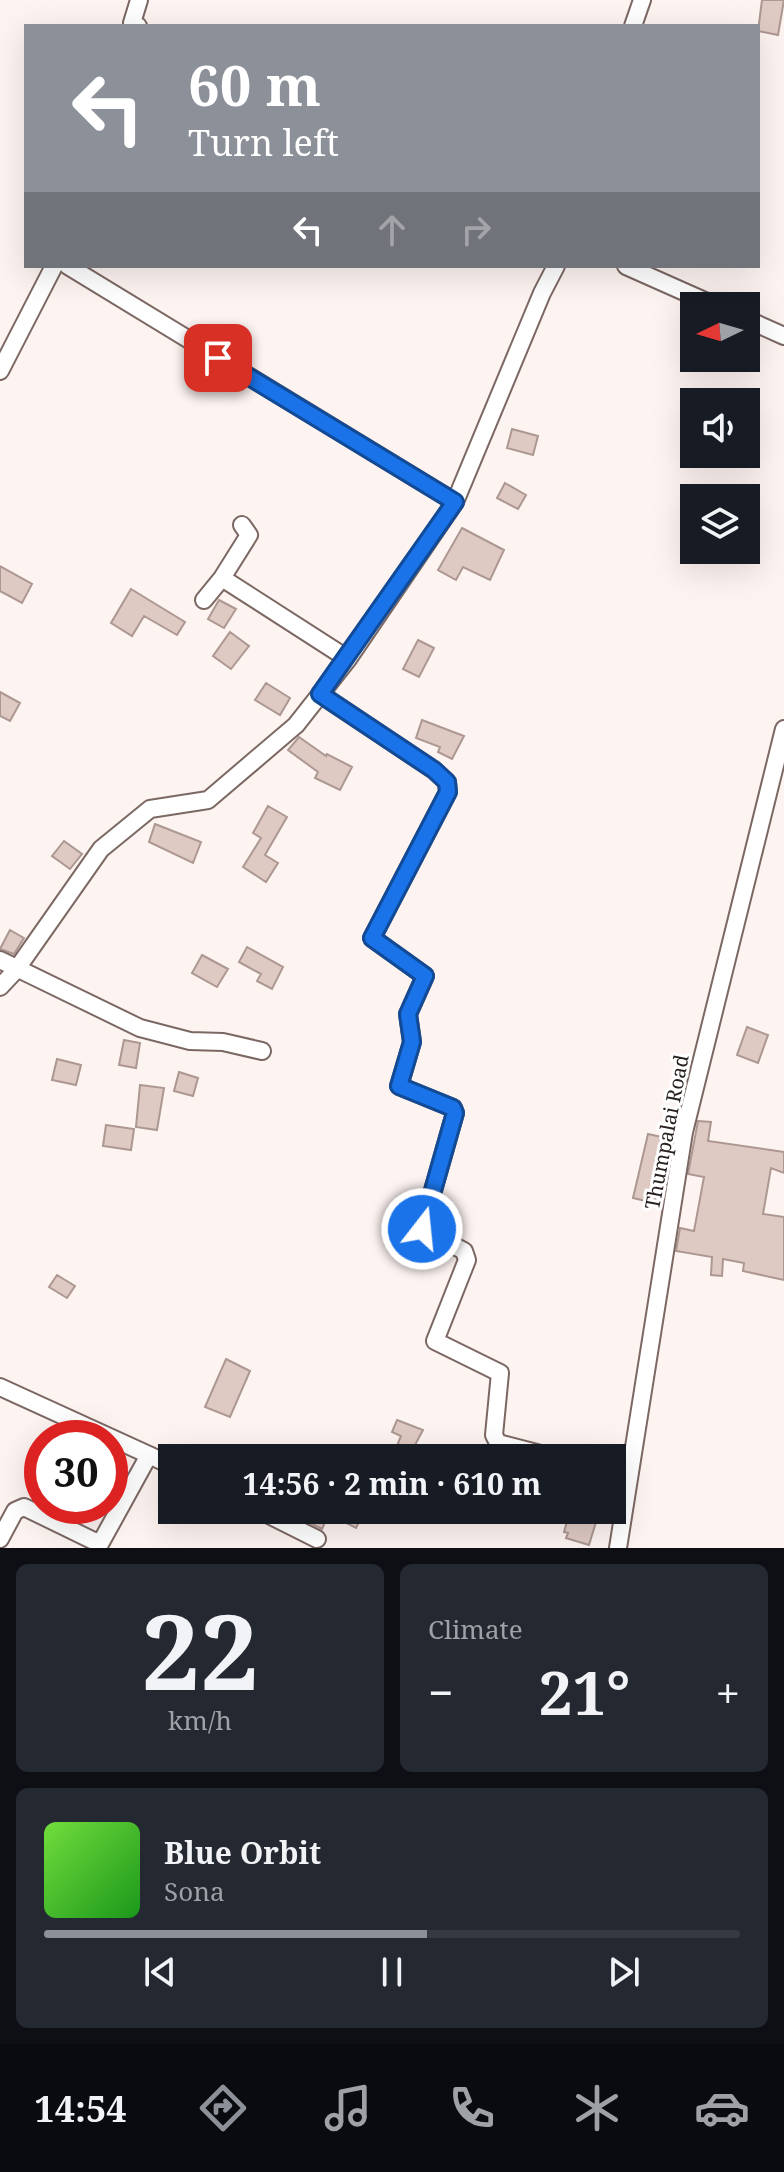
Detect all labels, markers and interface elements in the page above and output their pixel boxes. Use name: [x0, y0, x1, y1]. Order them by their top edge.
text: 60 m: [188, 46, 321, 122]
icon: left: [56, 56, 160, 160]
text: Turn left: [188, 118, 339, 167]
icon: left: [286, 208, 330, 252]
icon: ahead: [370, 208, 414, 252]
icon: right: [454, 208, 498, 252]
north arrow: [680, 292, 760, 372]
map controls: [680, 292, 760, 564]
pin: [184, 324, 252, 392]
icon: arrive: [196, 336, 240, 380]
button: sound: [680, 388, 760, 468]
button: layers: [680, 484, 760, 564]
street label: Thumpalai Road: [638, 1052, 695, 1212]
position arrow: [380, 1187, 464, 1271]
speed limit sign: 30: [24, 1420, 128, 1524]
text: 14:56 · 2 min · 610 m: [243, 1463, 541, 1504]
text: 22: [141, 1579, 259, 1720]
text: Climate: [428, 1611, 523, 1647]
text: 21°: [539, 1651, 630, 1733]
text: −: [428, 1662, 453, 1722]
text: +: [715, 1662, 740, 1722]
text: km/h: [168, 1702, 232, 1738]
text: Blue Orbit: [164, 1832, 321, 1873]
text: Sona: [164, 1873, 225, 1909]
icon: previous: [138, 1950, 182, 1994]
icon: pause: [370, 1950, 414, 1994]
icon: next: [602, 1950, 646, 1994]
icon: directions: [195, 2080, 251, 2136]
icon: music: [320, 2080, 376, 2136]
icon: phone: [444, 2080, 500, 2136]
icon: climate: [569, 2080, 625, 2136]
icon: car: [694, 2080, 750, 2136]
text: 14:54: [34, 2084, 127, 2133]

